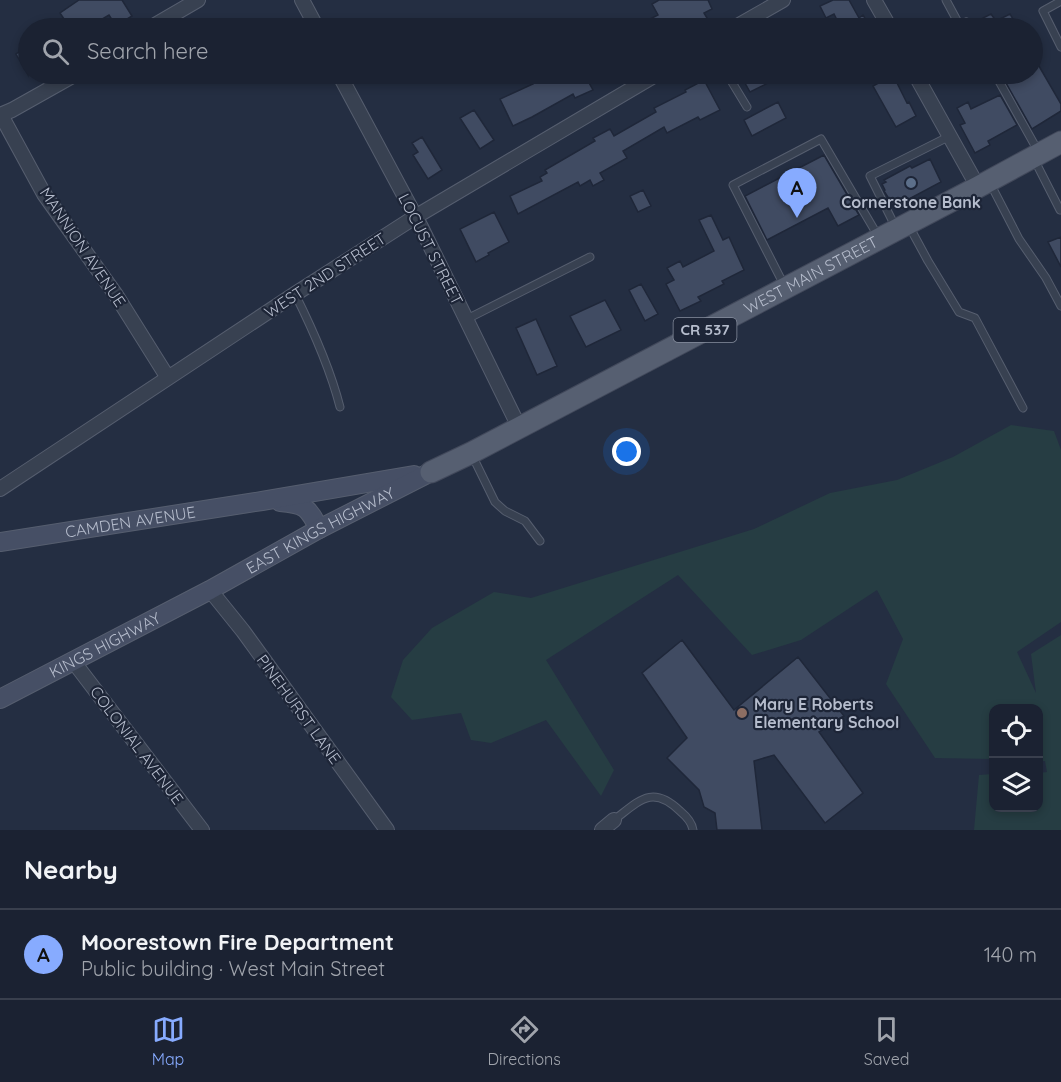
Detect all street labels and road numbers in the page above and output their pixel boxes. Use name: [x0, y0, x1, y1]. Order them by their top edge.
street label: MANNION AVENUE: [36, 183, 130, 311]
street label: LOCUST STREET: [394, 190, 468, 308]
street label: WEST 2ND STREET: [260, 228, 390, 322]
street label: WEST MAIN STREET: [740, 231, 881, 318]
road number: CR 537: [674, 318, 736, 342]
street label: EAST KINGS HIGHWAY: [242, 482, 398, 578]
street label: CAMDEN AVENUE: [64, 502, 197, 542]
street label: KINGS HIGHWAY: [46, 607, 164, 682]
street label: PINEHURST LANE: [253, 650, 345, 768]
street label: COLONIAL AVENUE: [86, 682, 188, 808]

